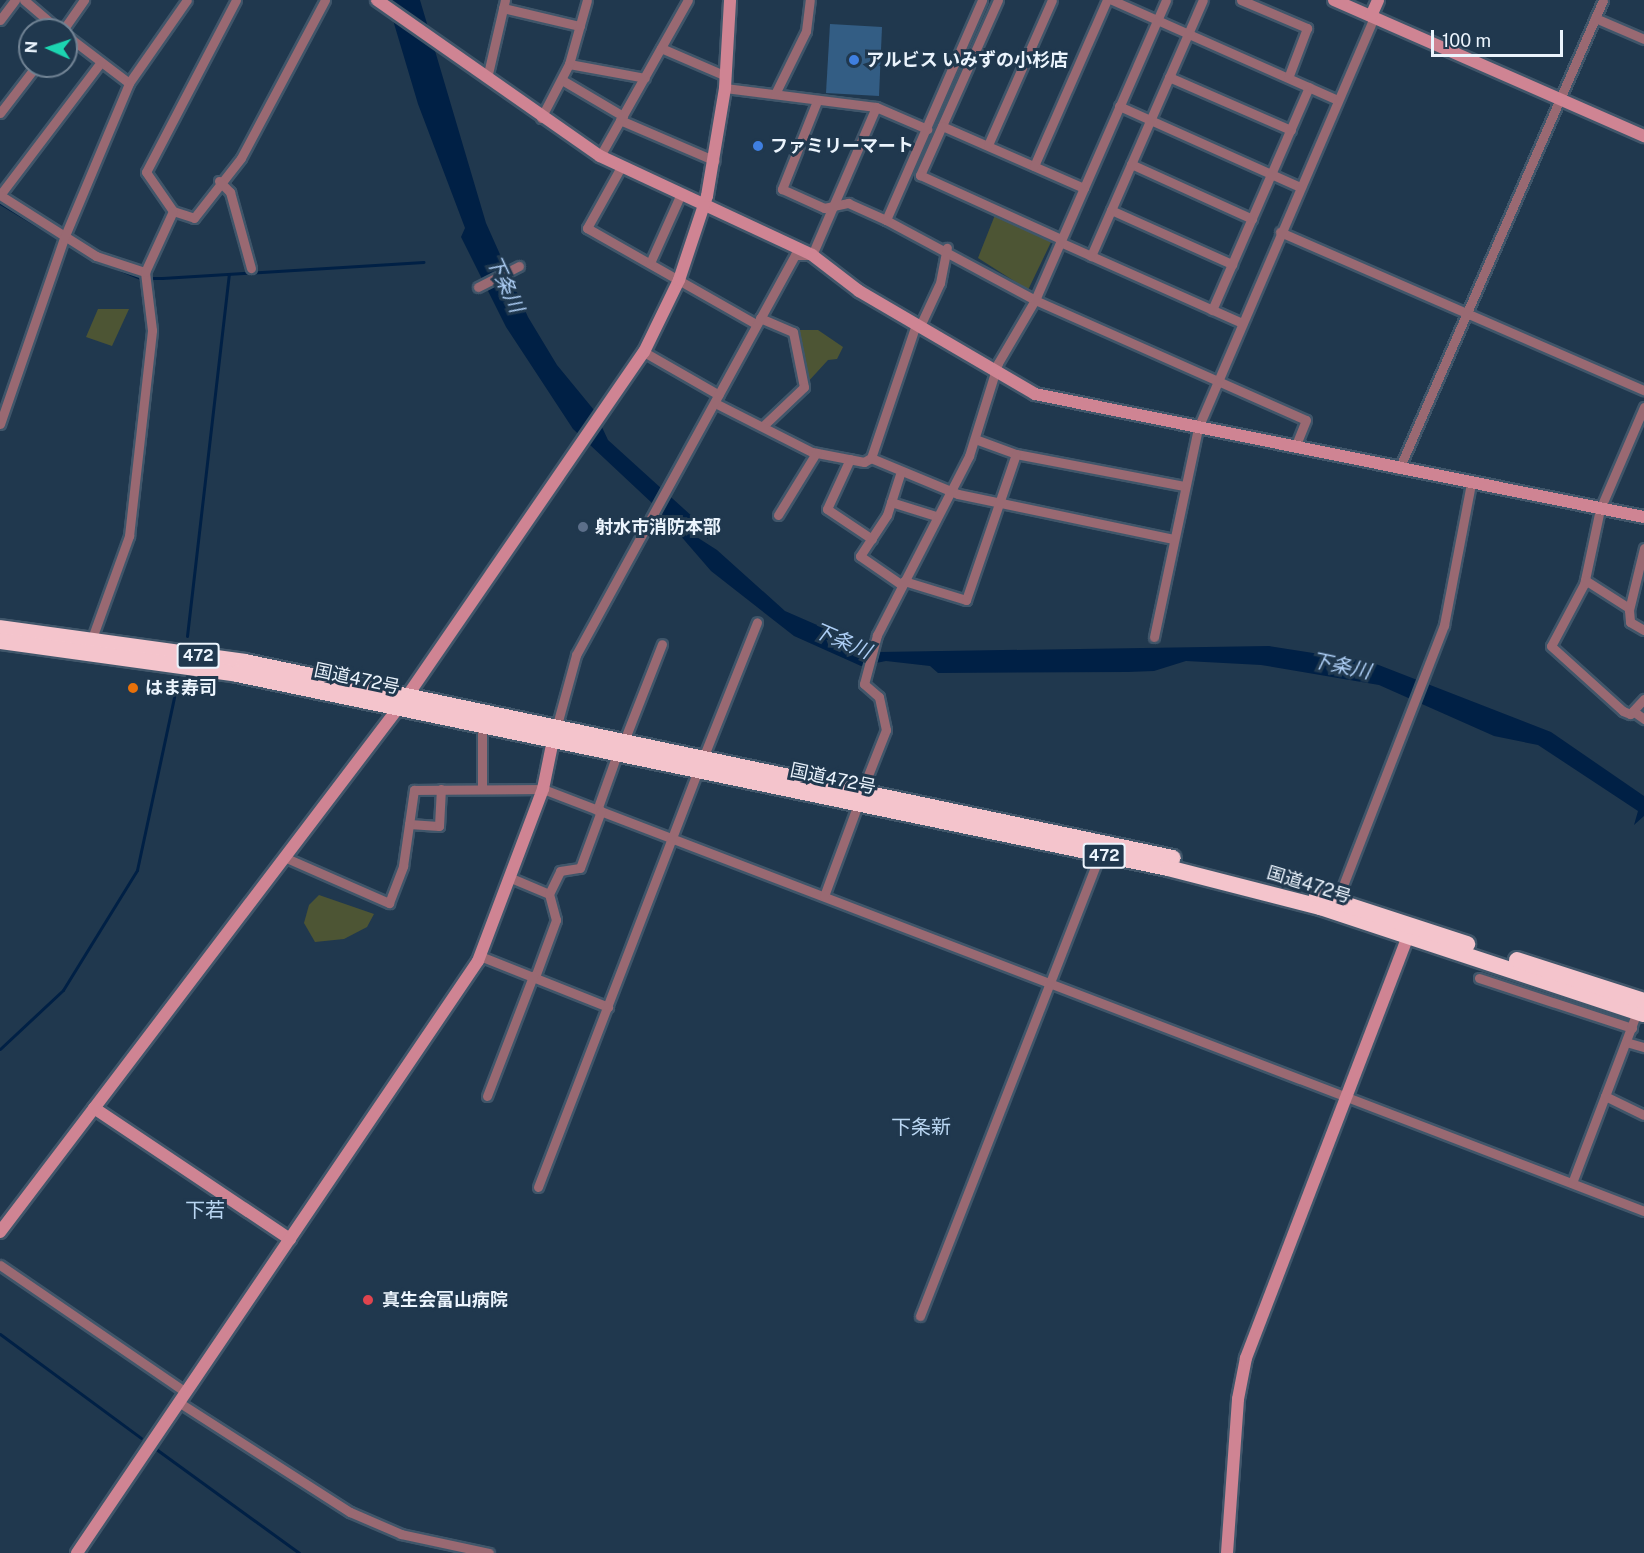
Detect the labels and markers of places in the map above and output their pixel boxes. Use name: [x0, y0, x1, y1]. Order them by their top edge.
place label: アルビス いみずの小杉店: [866, 49, 1068, 71]
marker: アルビス いみずの小杉店: [847, 53, 861, 67]
place label: ファミリーマート: [770, 135, 914, 157]
marker: ファミリーマート: [751, 139, 765, 153]
place label: 射水市消防本部: [595, 516, 721, 538]
marker: 射水市消防本部: [576, 520, 590, 534]
place label: はま寿司: [145, 677, 217, 699]
marker: はま寿司: [126, 681, 140, 695]
place label: 真生会富山病院: [382, 1289, 508, 1311]
marker: 真生会富山病院: [359, 1291, 377, 1309]

